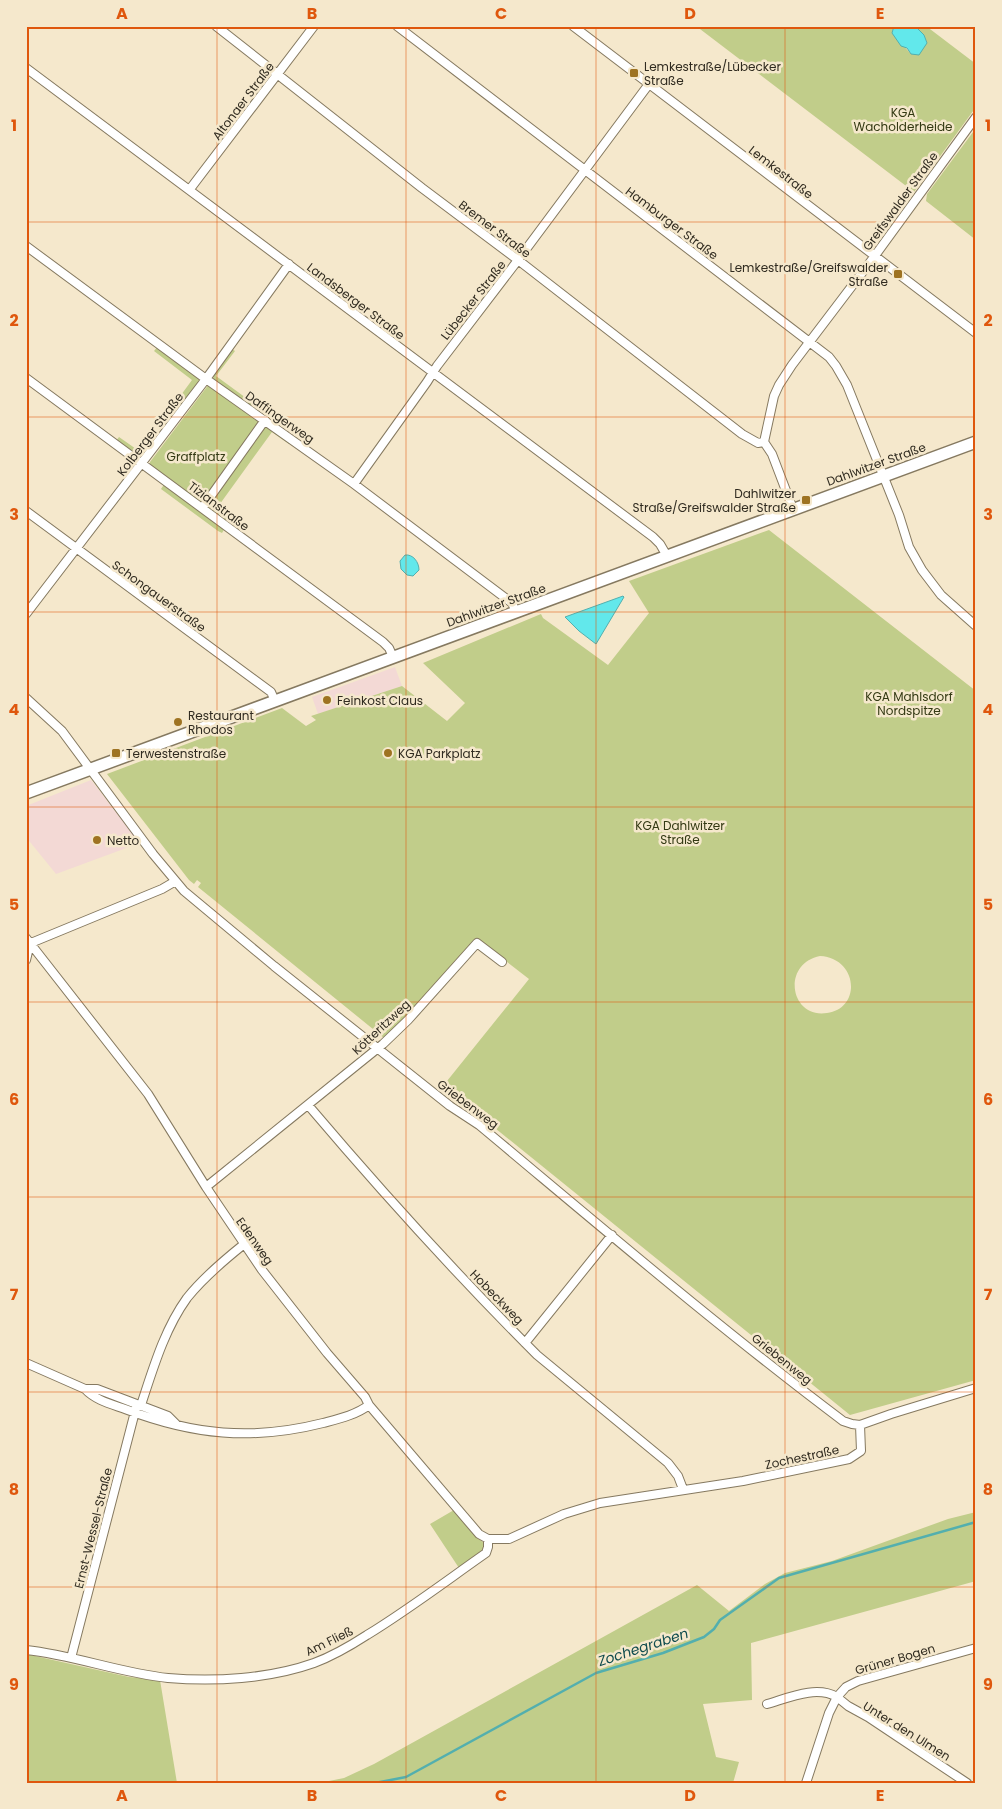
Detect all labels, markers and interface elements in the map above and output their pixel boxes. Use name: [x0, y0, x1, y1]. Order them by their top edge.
text: A: [116, 2, 128, 25]
text: B: [307, 2, 317, 25]
text: C: [495, 2, 507, 25]
text: D: [684, 2, 696, 25]
text: E: [876, 2, 884, 25]
street label: Altonaer Straße: [208, 58, 278, 144]
place label: Lemkestraße/Lübecker Straße: [644, 58, 781, 89]
marker: Lemkestraße/Lübecker Straße: [628, 67, 640, 79]
park label: KGA Wacholderheide: [853, 104, 953, 135]
text: 1: [11, 114, 17, 137]
text: 1: [985, 114, 991, 137]
street label: Lemkestraße: [745, 141, 817, 203]
street label: Greifswalder Straße: [858, 148, 942, 254]
street label: Hamburger Straße: [622, 183, 722, 263]
street label: Bremer Straße: [455, 196, 535, 262]
street label: Lübecker Straße: [437, 257, 509, 343]
street label: Landsberger Straße: [304, 259, 408, 343]
place label: Lemkestraße/Greifswalder Straße: [730, 259, 889, 290]
marker: Lemkestraße/Greifswalder Straße: [892, 268, 904, 280]
text: 2: [9, 309, 19, 332]
text: 2: [983, 309, 993, 332]
street label: Daffingerweg: [242, 387, 318, 447]
street label: Kolberger Straße: [113, 389, 187, 479]
street label: Dahlwitzer Straße: [824, 438, 928, 490]
park label: Graffplatz: [167, 448, 225, 465]
street label: Tizianstraße: [185, 477, 253, 535]
place label: Dahlwitzer Straße/Greifswalder Straße: [633, 485, 797, 516]
marker: Dahlwitzer Straße/Greifswalder Straße: [800, 494, 812, 506]
text: 3: [9, 503, 19, 526]
text: 3: [983, 503, 993, 526]
street label: Schongauerstraße: [109, 556, 209, 636]
street label: Dahlwitzer Straße: [444, 579, 548, 631]
park label: KGA Mahlsdorf Nordspitze: [865, 688, 953, 719]
place label: Feinkost Claus: [337, 692, 423, 709]
marker: Feinkost Claus: [321, 694, 333, 706]
text: 4: [9, 698, 20, 721]
text: 4: [983, 698, 994, 721]
place label: Restaurant Rhodos: [188, 707, 254, 738]
marker: Restaurant Rhodos: [172, 716, 184, 728]
place label: Terwestenstraße: [126, 745, 226, 762]
place label: KGA Parkplatz: [398, 745, 481, 762]
marker: Terwestenstraße: [110, 747, 122, 759]
marker: KGA Parkplatz: [382, 747, 394, 759]
park label: KGA Dahlwitzer Straße: [635, 817, 725, 848]
place label: Netto: [107, 832, 140, 849]
marker: Netto: [91, 834, 103, 846]
text: 5: [9, 893, 19, 916]
text: 5: [983, 893, 993, 916]
street label: Kötteritzweg: [348, 996, 414, 1058]
street label: Griebenweg: [434, 1075, 502, 1133]
text: 6: [9, 1088, 19, 1111]
text: 6: [983, 1088, 993, 1111]
street label: Edenweg: [232, 1214, 278, 1268]
street label: Hobeckweg: [466, 1266, 528, 1328]
text: 7: [10, 1283, 19, 1306]
text: 7: [984, 1283, 993, 1306]
street label: Griebenweg: [748, 1329, 816, 1389]
street label: Zochestraße: [763, 1441, 841, 1473]
street label: Ernst-Wessel-Straße: [70, 1466, 116, 1590]
text: 8: [9, 1478, 19, 1501]
text: 8: [983, 1478, 993, 1501]
street label: Am Fließ: [302, 1622, 356, 1660]
water label: Zochegraben: [594, 1623, 691, 1671]
street label: Grüner Bogen: [853, 1639, 937, 1679]
text: 9: [9, 1673, 19, 1696]
text: 9: [983, 1673, 993, 1696]
street label: Unter den Ulmen: [860, 1697, 954, 1765]
text: A: [116, 1784, 128, 1807]
text: B: [307, 1784, 317, 1807]
text: C: [495, 1784, 507, 1807]
text: D: [684, 1784, 696, 1807]
text: E: [876, 1784, 884, 1807]

